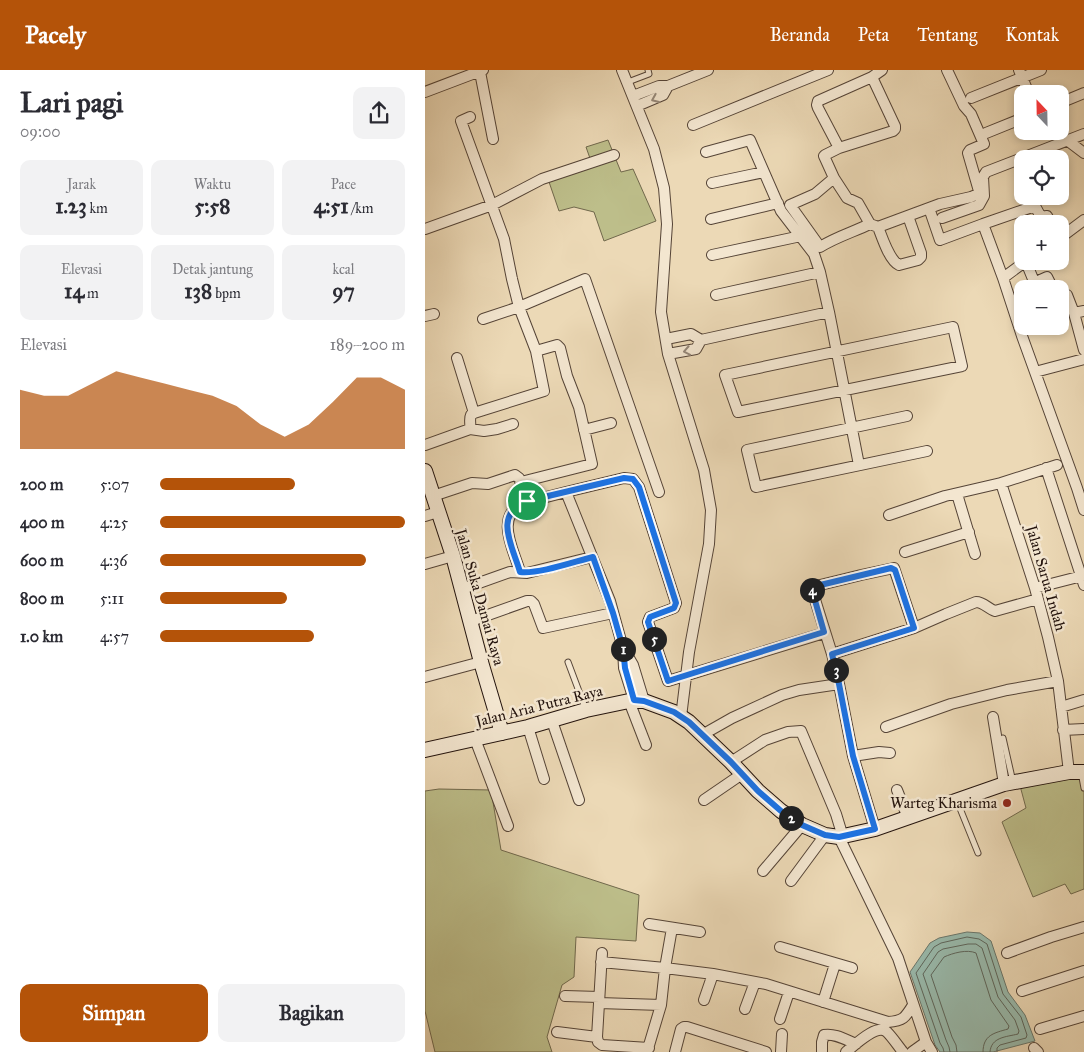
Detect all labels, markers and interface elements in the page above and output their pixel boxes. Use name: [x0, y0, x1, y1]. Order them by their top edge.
text: Pacely: [25, 20, 86, 50]
text: Beranda: [770, 24, 830, 46]
text: Peta: [858, 24, 889, 46]
text: Tentang: [917, 24, 977, 46]
text: Kontak: [1005, 24, 1059, 46]
text: Lari pagi: [20, 85, 123, 120]
north arrow: [1014, 85, 1069, 140]
map controls: [1014, 85, 1069, 335]
button: share: [353, 87, 405, 139]
one-way arrow: [651, 92, 660, 103]
text: 09:00: [20, 122, 61, 141]
button: locate: [1014, 150, 1069, 205]
text: Jarak: [67, 176, 96, 193]
text: Waktu: [194, 176, 231, 193]
text: Pace: [331, 176, 356, 193]
text: 1.23: [55, 193, 87, 219]
text: 5:58: [195, 193, 230, 219]
text: 4:51: [313, 193, 349, 219]
text: km: [87, 200, 108, 217]
text: /km: [349, 200, 374, 217]
button: +: [1014, 215, 1069, 270]
text: Elevasi: [61, 261, 102, 278]
text: Detak jantung: [172, 261, 253, 278]
text: kcal: [332, 261, 355, 278]
text: 14: [64, 278, 84, 304]
text: 138: [184, 278, 212, 304]
text: 97: [332, 278, 355, 304]
button: −: [1014, 280, 1069, 335]
text: m: [84, 285, 99, 302]
text: bpm: [212, 285, 241, 302]
text: Elevasi: [20, 335, 67, 354]
text: 189–200 m: [330, 335, 405, 354]
one-way arrow: [683, 345, 692, 355]
text: 200 m: [20, 475, 63, 494]
text: 5:07: [100, 475, 129, 494]
pin: [506, 480, 548, 522]
icon: arrive: [513, 487, 541, 515]
text: 400 m: [20, 513, 64, 532]
text: 4:25: [100, 513, 128, 532]
street label: Jalan Sarua Indah: [1021, 521, 1070, 634]
street label: Jalan Suka Damai Raya: [450, 525, 508, 668]
text: 600 m: [20, 551, 64, 570]
text: 4:36: [100, 551, 128, 570]
pin: 4: [799, 578, 825, 602]
text: 4: [809, 582, 816, 599]
text: 800 m: [20, 589, 64, 608]
text: 5:11: [100, 589, 124, 608]
pin: 5: [641, 626, 667, 652]
text: 1.0 km: [20, 627, 63, 646]
text: 4:57: [100, 627, 129, 646]
text: 5: [651, 631, 658, 648]
pin: 1: [611, 636, 635, 662]
text: 1: [621, 641, 626, 658]
pin: 3: [823, 658, 849, 682]
text: 3: [834, 662, 839, 679]
street label: Jalan Aria Putra Raya: [472, 681, 605, 732]
place label: Warteg Kharisma: [890, 794, 998, 812]
marker: Warteg Kharisma: [1001, 797, 1013, 809]
pin: 2: [779, 806, 803, 830]
text: 2: [788, 810, 795, 827]
button: Simpan: [20, 984, 208, 1042]
button: Bagikan: [218, 984, 405, 1042]

